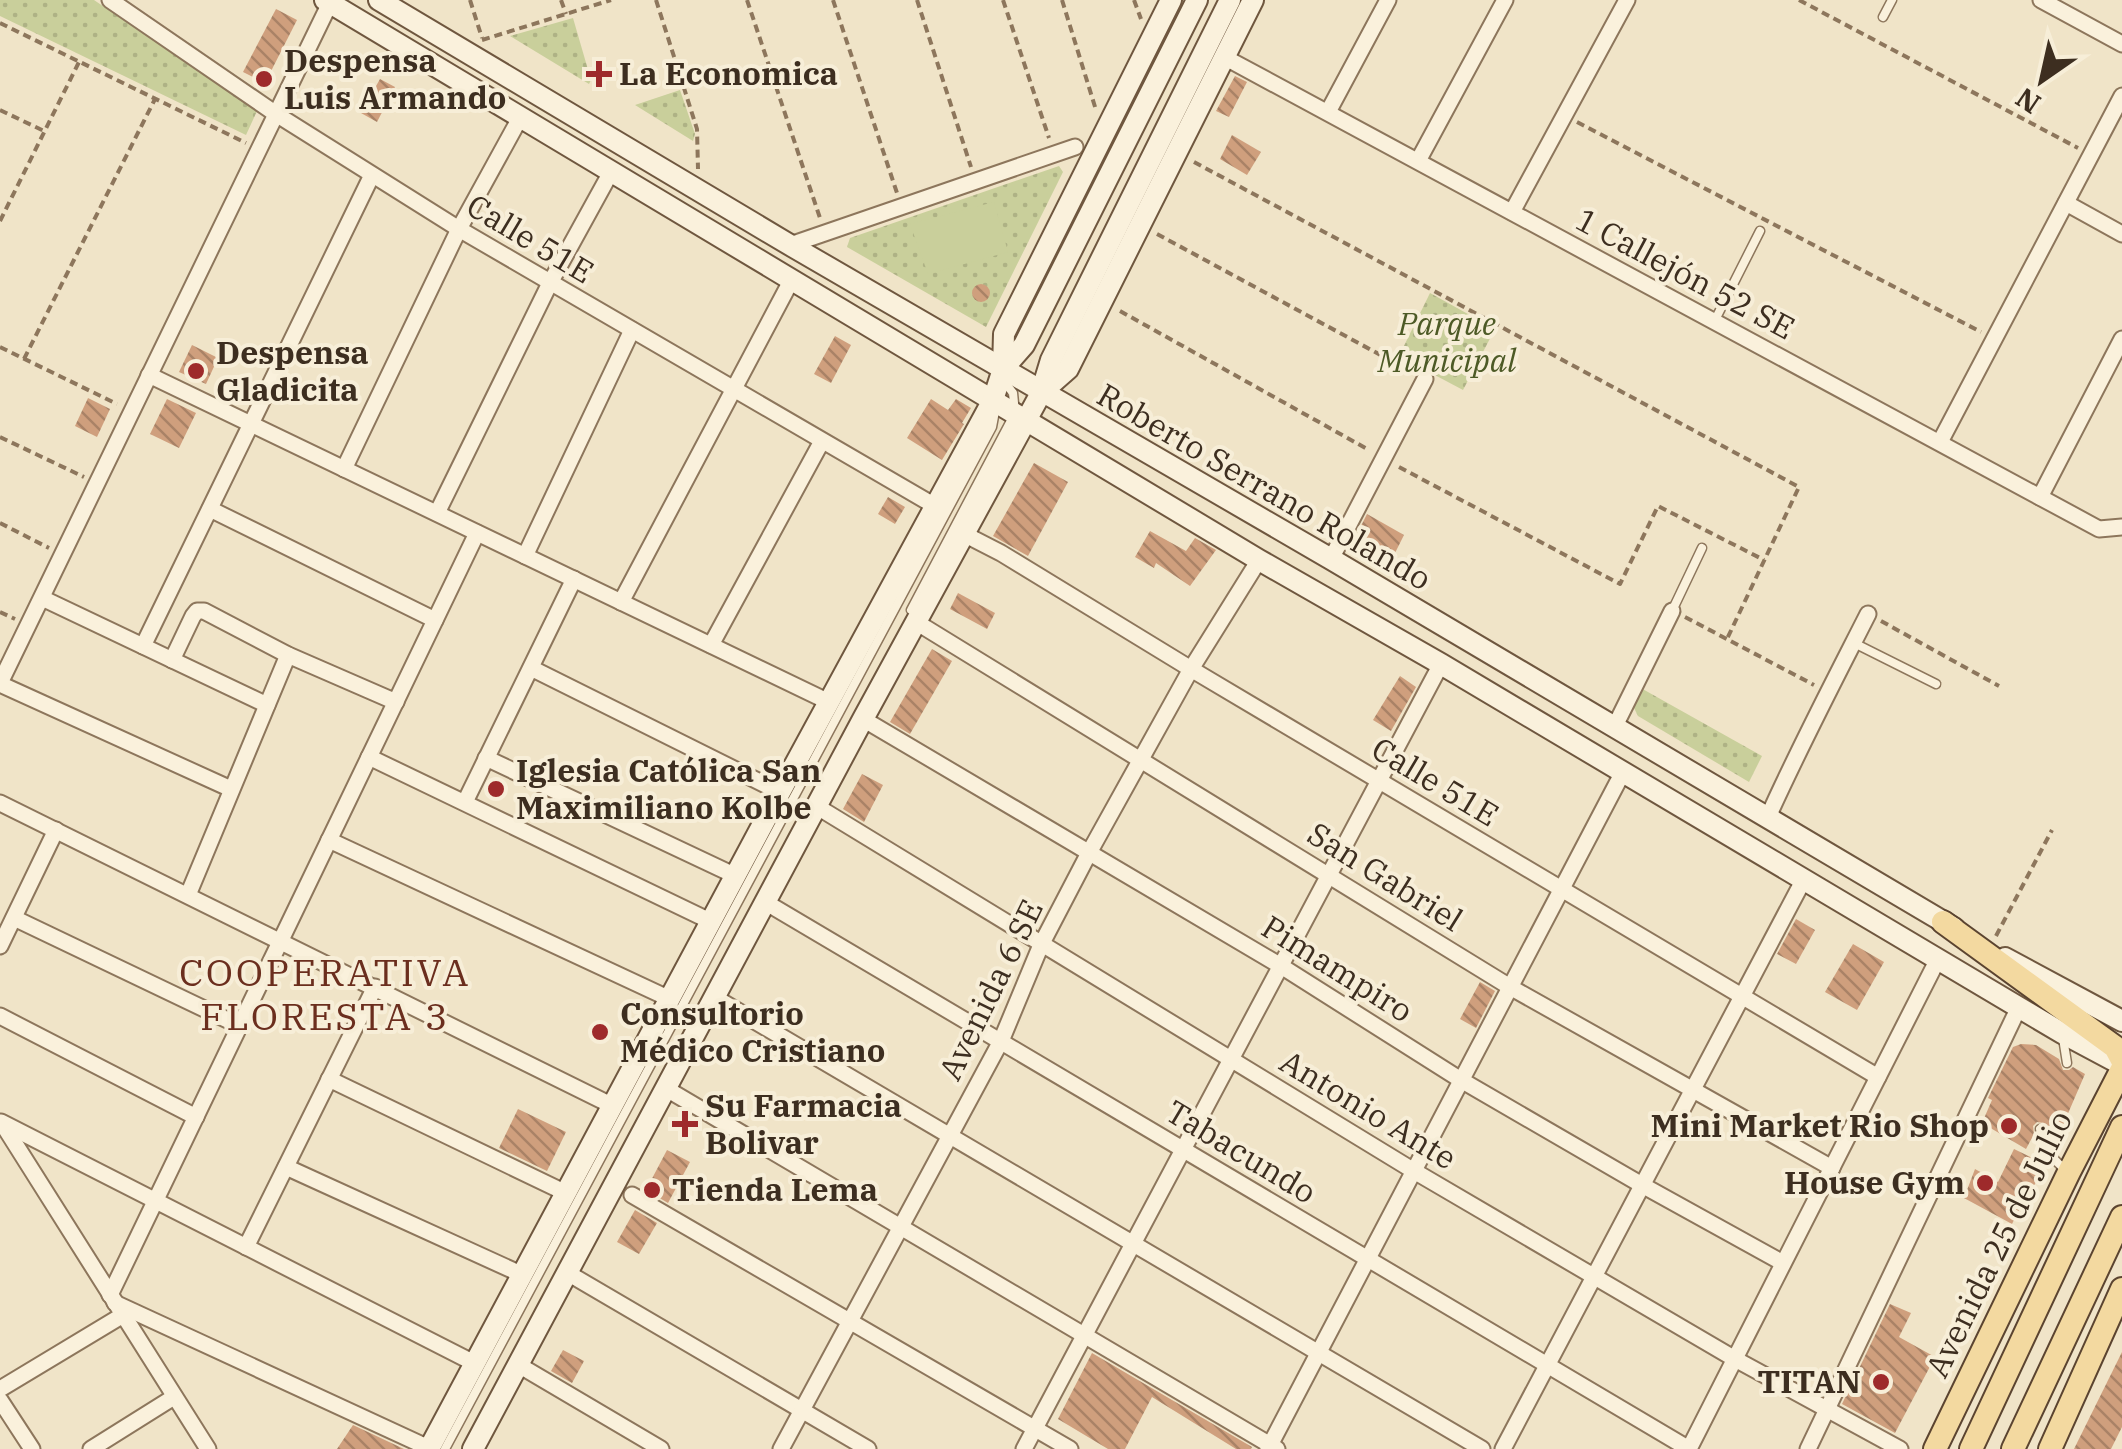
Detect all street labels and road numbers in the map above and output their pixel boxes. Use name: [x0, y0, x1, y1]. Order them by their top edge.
street label: Calle 51E: [459, 184, 602, 292]
street label: 1 Callejón 52 SE: [1569, 198, 1802, 348]
street label: Roberto Serrano Rolando: [1090, 373, 1439, 599]
street label: Calle 51E: [1364, 727, 1507, 835]
street label: San Gabriel: [1300, 812, 1471, 940]
street label: Avenida 6 SE: [928, 892, 1052, 1087]
street label: Pimampiro: [1254, 905, 1421, 1031]
street label: Antonio Ante: [1273, 1040, 1464, 1178]
street label: Tabacundo: [1159, 1090, 1324, 1212]
street label: Avenida 25 de Julio: [1915, 1103, 2081, 1384]

